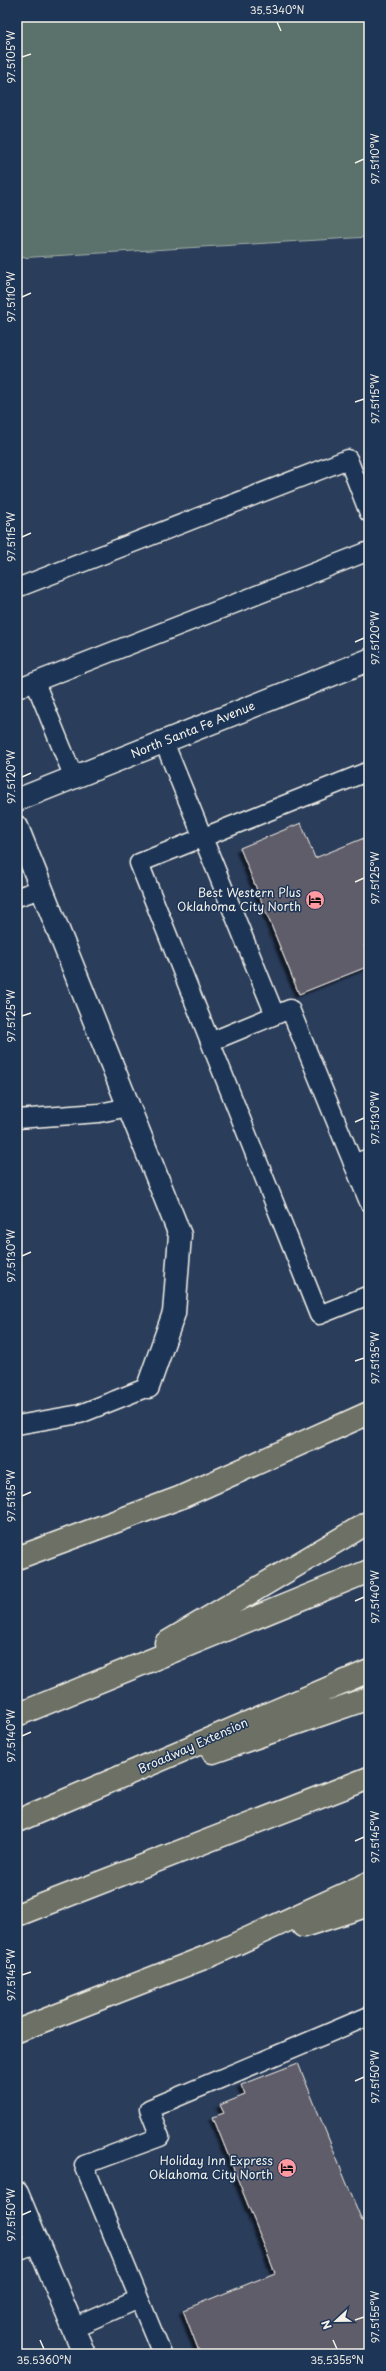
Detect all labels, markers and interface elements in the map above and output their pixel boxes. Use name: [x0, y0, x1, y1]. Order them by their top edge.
text: 35.5340°N: [250, 2, 305, 17]
text: 97.5105°W: [3, 30, 18, 84]
text: 97.5110°W: [367, 133, 382, 184]
text: 97.5110°W: [3, 271, 18, 322]
text: 97.5115°W: [367, 373, 382, 424]
text: 97.5115°W: [3, 511, 18, 562]
text: 97.5120°W: [367, 610, 382, 665]
street label: North Santa Fe Avenue: [128, 696, 257, 762]
text: 97.5120°W: [3, 749, 18, 804]
text: 97.5125°W: [367, 851, 382, 905]
place label: Best Western Plus Oklahoma City North: [177, 883, 302, 915]
hotel icon: Best Western Plus Oklahoma City North: [304, 889, 326, 911]
text: 97.5125°W: [3, 989, 18, 1043]
text: 97.5130°W: [367, 1090, 382, 1145]
text: 97.5130°W: [3, 1228, 18, 1283]
text: 97.5135°W: [367, 1331, 382, 1384]
text: 97.5135°W: [3, 1469, 18, 1522]
text: 97.5140°W: [367, 1569, 382, 1624]
text: 97.5140°W: [3, 1708, 18, 1763]
street label: Broadway Extension: [135, 1713, 250, 1777]
text: 97.5145°W: [367, 1810, 382, 1863]
text: 97.5145°W: [3, 1948, 18, 2001]
text: 97.5150°W: [367, 2050, 382, 2104]
place label: Holiday Inn Express Oklahoma City North: [149, 2151, 273, 2183]
hotel icon: Holiday Inn Express Oklahoma City North: [276, 2157, 298, 2179]
text: 97.5150°W: [3, 2188, 18, 2242]
text: 97.5155°W: [367, 2290, 382, 2343]
north arrow: [316, 2301, 356, 2341]
text: N: [317, 2317, 336, 2332]
text: 35.5360°N: [16, 2352, 72, 2367]
text: 35.5355°N: [310, 2352, 364, 2367]

